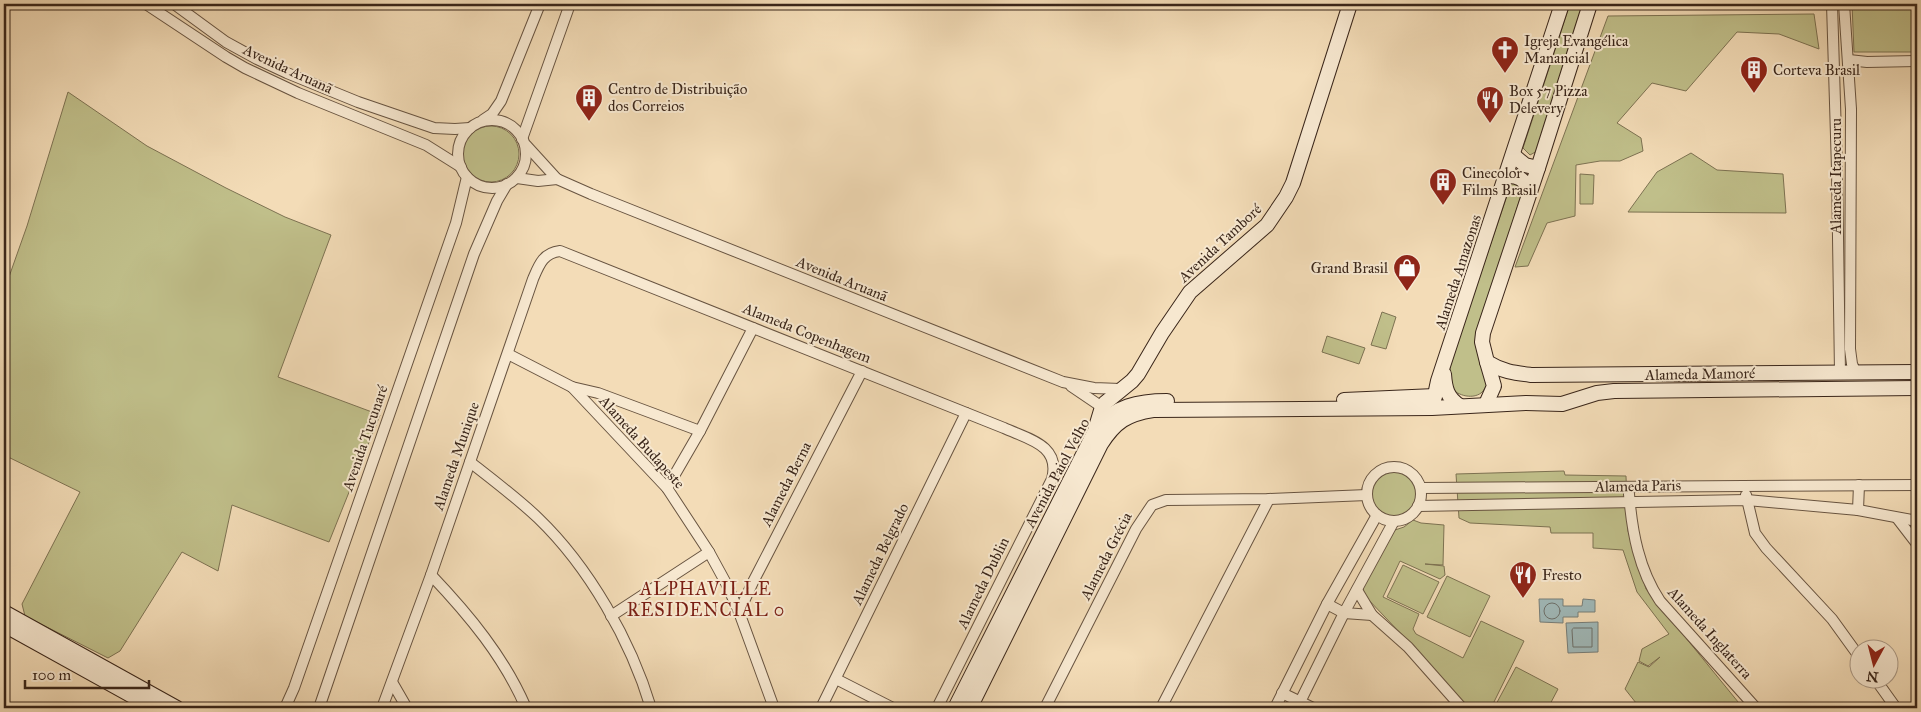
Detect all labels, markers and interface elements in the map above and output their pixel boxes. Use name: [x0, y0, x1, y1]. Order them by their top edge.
place label: Igreja Evangélica Manancial: [1524, 32, 1629, 67]
church icon: Igreja Evangélica Manancial: [1490, 35, 1520, 74]
street label: Avenida Aruanã: [240, 40, 336, 98]
building icon: Corteva Brasil: [1739, 55, 1769, 94]
place label: Corteva Brasil: [1773, 61, 1861, 79]
place label: Centro de Distribuição dos Correios: [608, 80, 748, 115]
place label: Box 57 Pizza Delevery: [1509, 82, 1588, 117]
building icon: Centro de Distribuição dos Correios: [574, 83, 604, 122]
restaurant icon: Box 57 Pizza Delevery: [1475, 85, 1505, 124]
street label: Alameda Itapecuru: [1827, 118, 1845, 235]
place label: Cinecolor Films Brasil: [1462, 164, 1538, 199]
building icon: Cinecolor Films Brasil: [1428, 167, 1458, 206]
street label: Avenida Tamboré: [1174, 199, 1266, 287]
street label: Alameda Amazonas: [1431, 212, 1485, 333]
street label: Avenida Aruanã: [793, 252, 891, 306]
shop icon: Grand Brasil: [1392, 253, 1422, 292]
place label: Grand Brasil: [1311, 259, 1389, 277]
street label: Alameda Copenhagem: [739, 299, 874, 367]
street label: Alameda Mamoré: [1644, 364, 1756, 384]
street label: Avenida Tucunaré: [338, 382, 392, 494]
street label: Alameda Budapeste: [595, 391, 688, 492]
street label: Alameda Munique: [429, 400, 484, 514]
street label: Avenida Paiol Velho: [1020, 415, 1094, 532]
street label: Alameda Berna: [756, 438, 815, 530]
street label: Alameda Paris: [1594, 476, 1681, 496]
street label: Alameda Belgrado: [847, 500, 913, 609]
street label: Alameda Grécia: [1076, 509, 1136, 604]
street label: Alameda Dublin: [953, 534, 1013, 633]
restaurant icon: Fresto: [1508, 560, 1538, 599]
place label: Fresto: [1542, 566, 1582, 584]
district label: ALPHAVILLE RESIDENCIAL 0: [627, 578, 785, 621]
street label: Alameda Inglaterra: [1663, 583, 1756, 683]
north arrow: [1848, 640, 1898, 690]
scale bar: [25, 657, 149, 689]
text: 100 m: [32, 666, 72, 684]
text: N: [1865, 667, 1879, 686]

